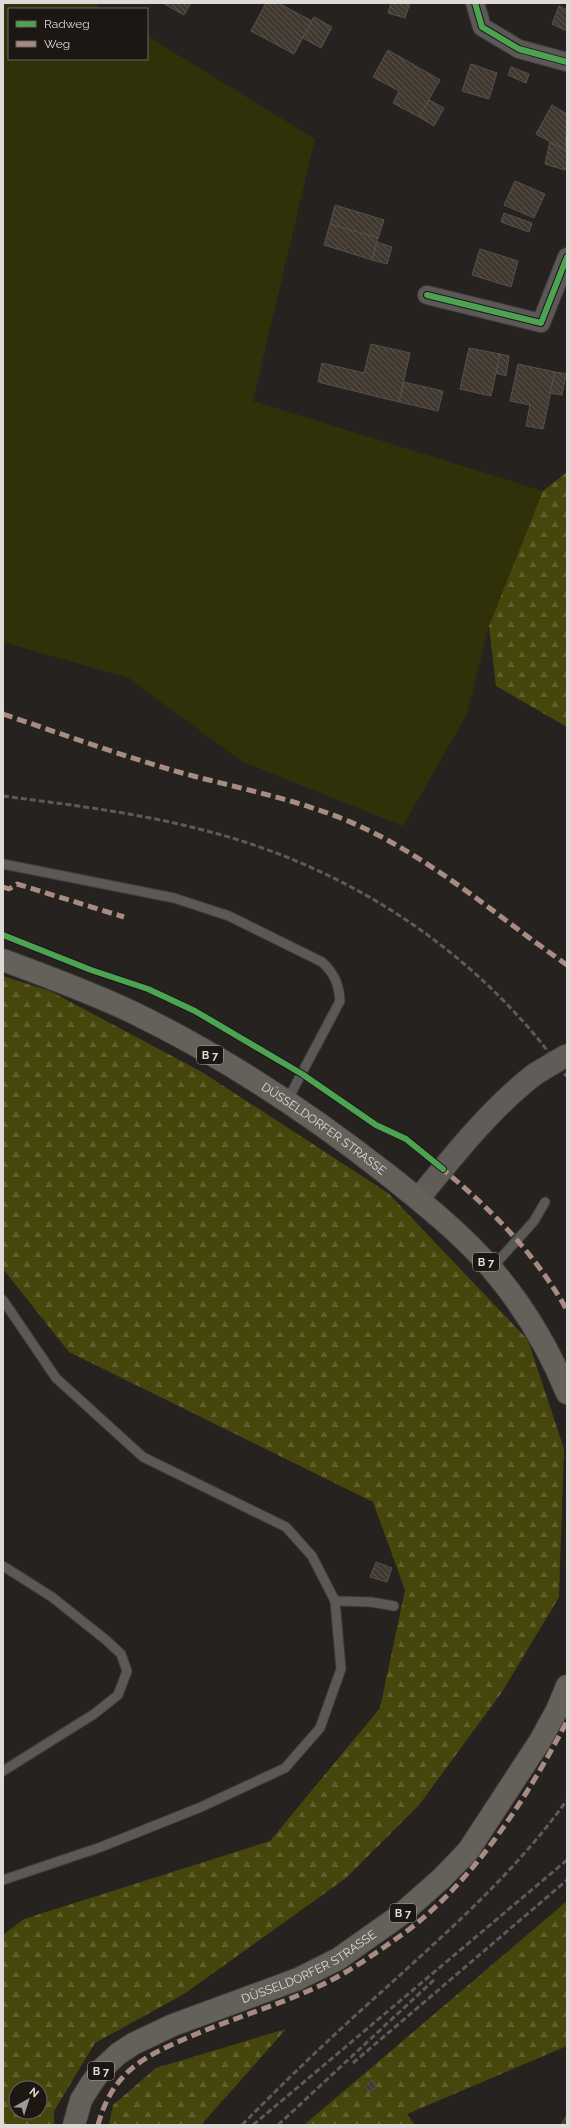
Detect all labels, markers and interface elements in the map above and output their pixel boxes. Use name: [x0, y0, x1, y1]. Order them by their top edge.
legend: [8, 8, 148, 60]
text: Radweg: [44, 17, 90, 31]
text: Weg: [44, 37, 70, 51]
road number: B 7: [197, 1046, 223, 1064]
street label: DÜSSELDORFER STRASSE: [259, 1080, 389, 1178]
road number: B 7: [473, 1253, 499, 1271]
road number: B 7: [390, 1904, 416, 1922]
street label: DÜSSELDORFER STRASSE: [240, 1927, 379, 2006]
road number: B 7: [88, 2062, 114, 2080]
north arrow: [8, 2080, 48, 2120]
text: N: [27, 2085, 41, 2100]

